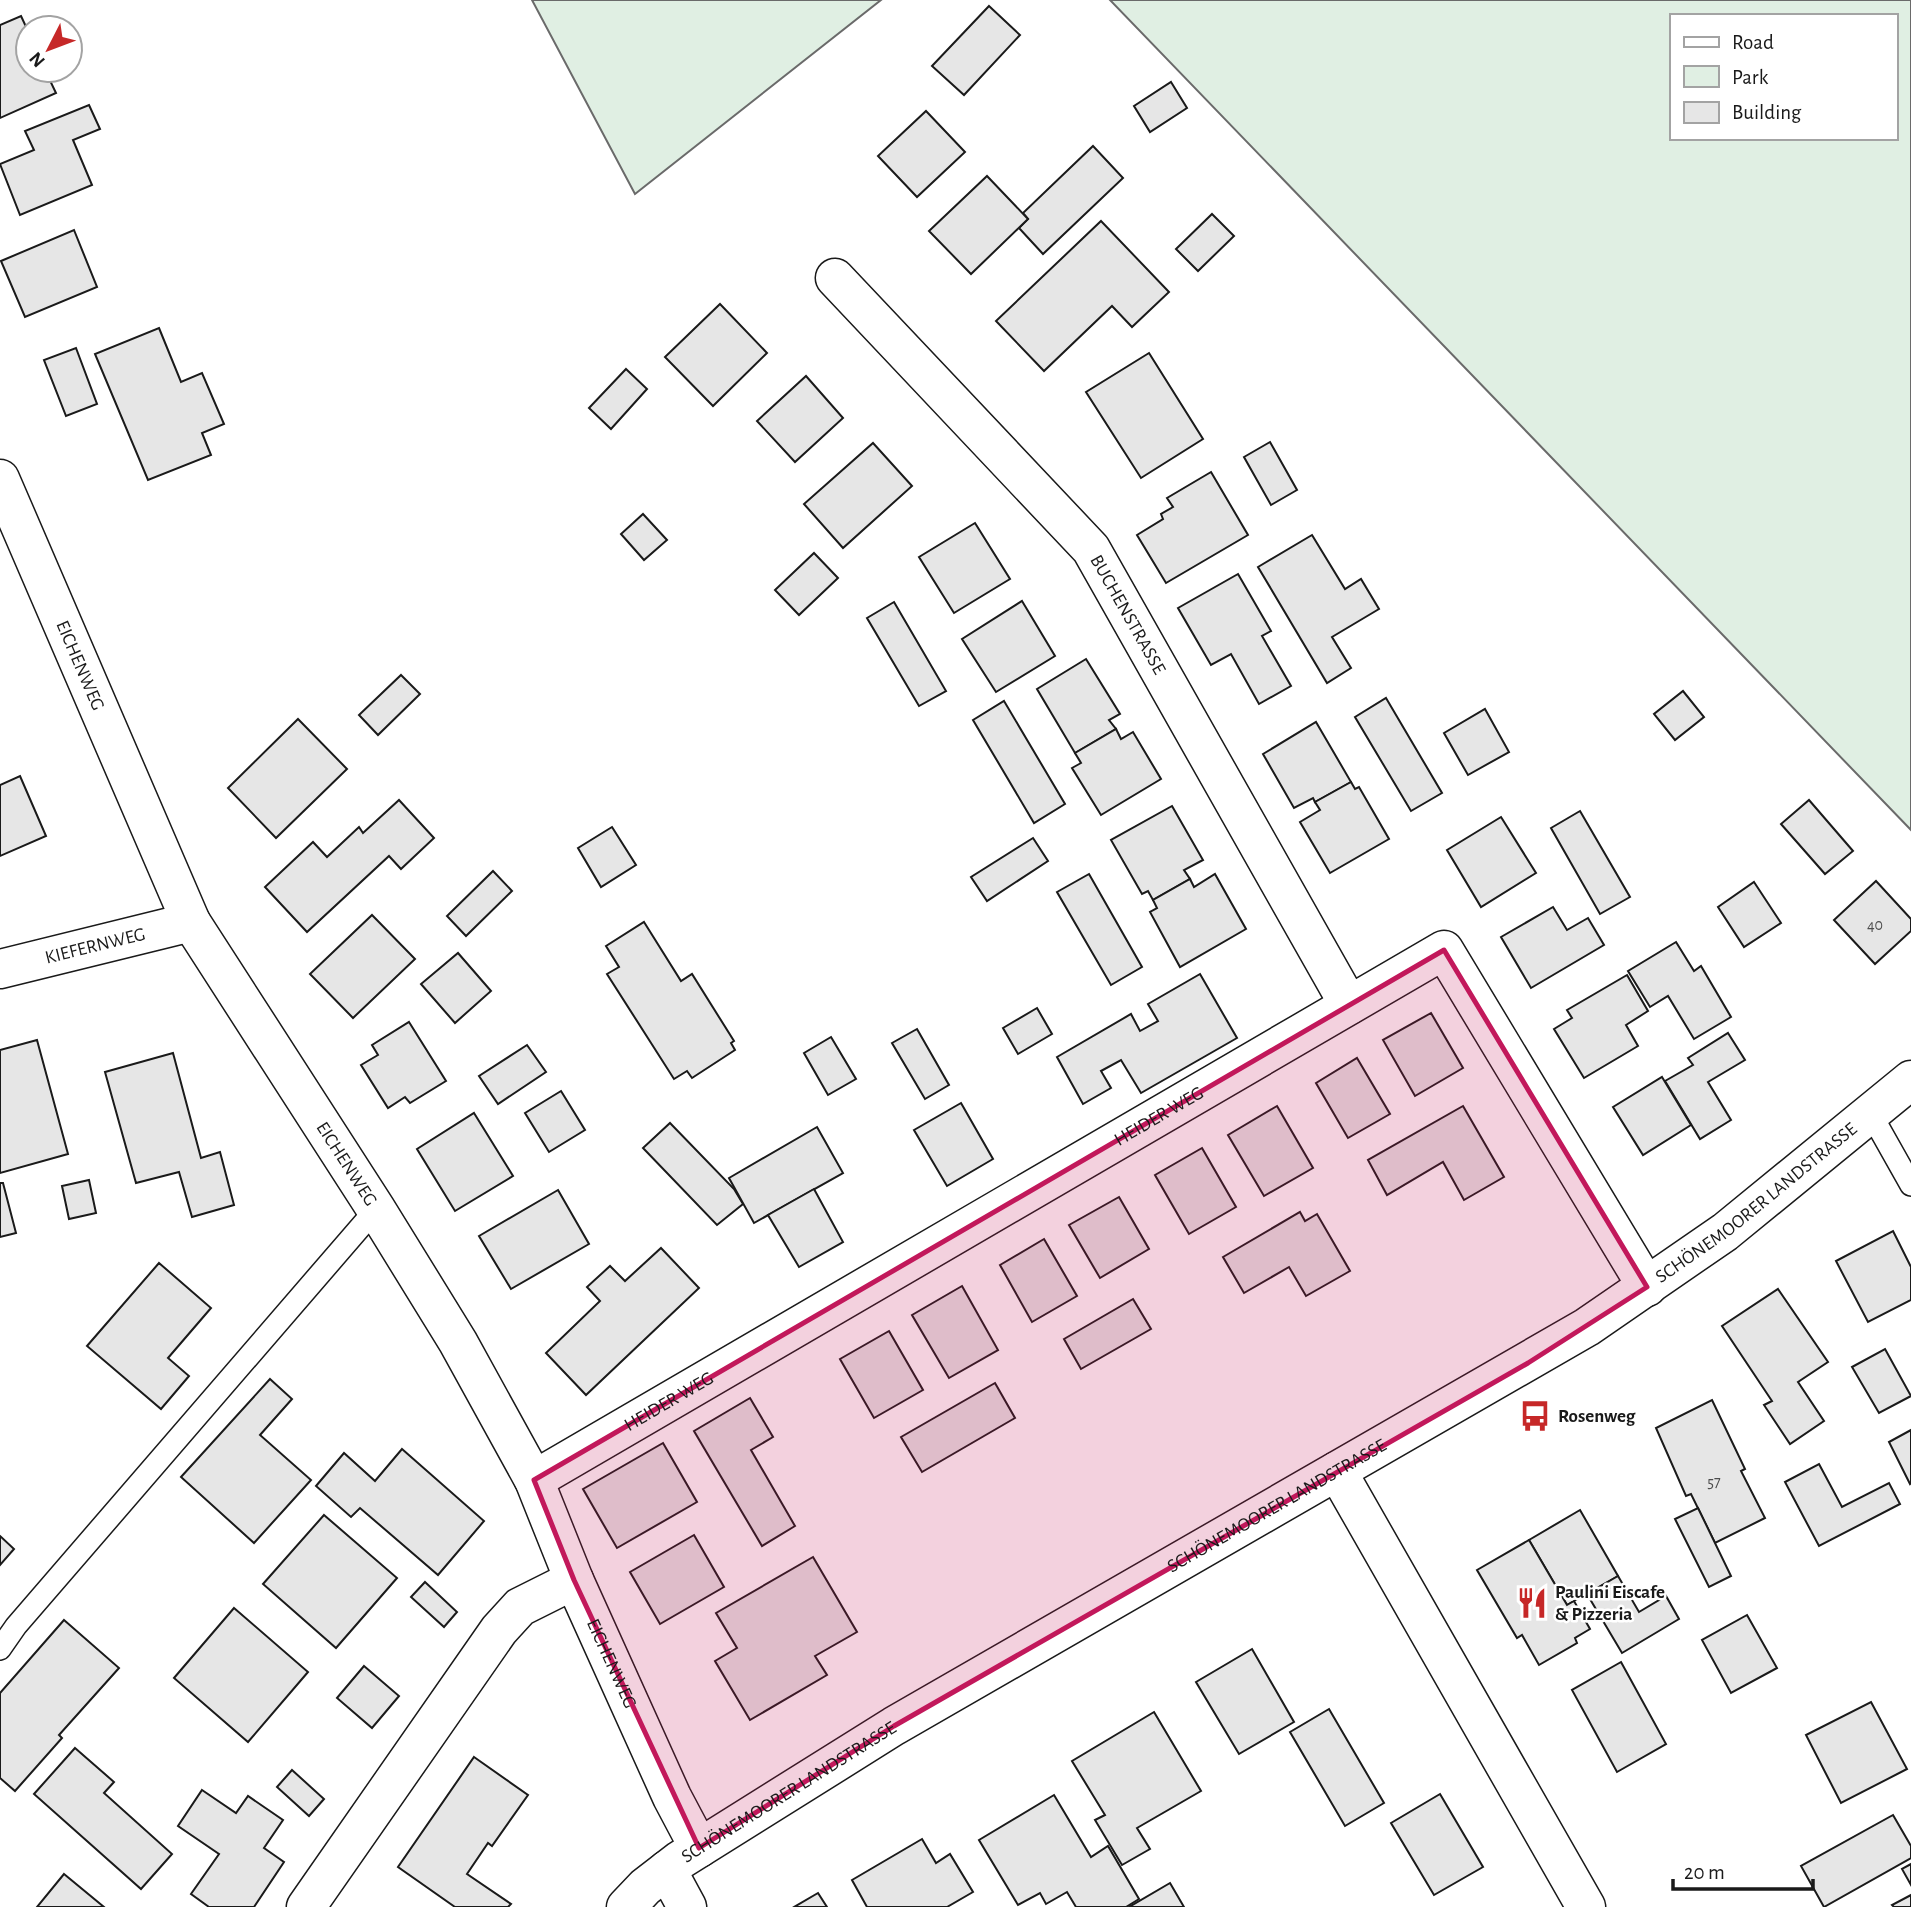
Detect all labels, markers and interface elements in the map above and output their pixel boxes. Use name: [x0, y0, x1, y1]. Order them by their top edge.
north arrow: [14, 14, 84, 84]
legend: [1670, 14, 1897, 140]
text: Road: [1732, 32, 1774, 53]
text: N: [26, 48, 49, 71]
text: Park: [1732, 67, 1769, 88]
text: Building: [1732, 102, 1802, 123]
street label: BUCHENSTRASSE: [1087, 552, 1169, 677]
street label: EICHENWEG: [53, 618, 108, 713]
house number: 40: [1867, 917, 1883, 933]
street label: KIEFERNWEG: [43, 924, 147, 967]
street label: HEIDER WEG: [1111, 1083, 1207, 1149]
street label: EICHENWEG: [313, 1118, 381, 1209]
street label: SCHÖNEMOORER LANDSTRASSE: [1652, 1119, 1860, 1286]
street label: HEIDER WEG: [621, 1368, 717, 1435]
bus stop icon: Rosenweg: [1518, 1399, 1552, 1433]
place label: Rosenweg: [1558, 1407, 1636, 1426]
street label: SCHÖNEMOORER LANDSTRASSE: [1164, 1435, 1389, 1576]
house number: 57: [1707, 1474, 1721, 1490]
place label: Paulini Eiscafe & Pizzeria: [1555, 1583, 1665, 1624]
restaurant icon: Paulini Eiscafe & Pizzeria: [1515, 1586, 1549, 1620]
street label: EICHENWEG: [583, 1616, 640, 1711]
street label: SCHÖNEMOORER LANDSTRASSE: [678, 1718, 899, 1866]
scale bar: [1673, 1848, 1813, 1892]
text: 20 m: [1684, 1862, 1725, 1883]

